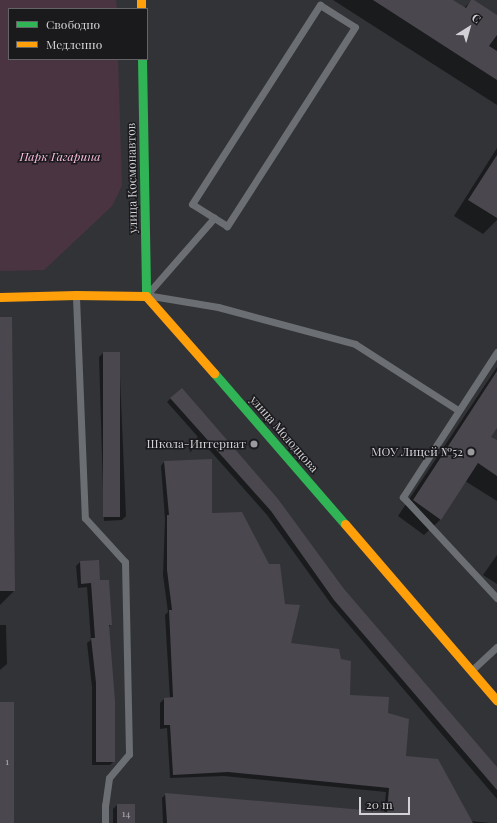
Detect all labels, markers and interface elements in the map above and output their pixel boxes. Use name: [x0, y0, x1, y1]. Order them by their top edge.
legend: [8, 8, 148, 60]
north arrow: [449, 8, 489, 48]
text: С: [469, 10, 484, 26]
text: Свободно: [46, 16, 100, 32]
text: Медленно: [46, 36, 102, 52]
street label: улица Космонавтов: [124, 123, 140, 233]
park label: Парк Гагарина: [19, 150, 101, 164]
street label: улица Молодцова: [247, 393, 321, 475]
place label: Школа-Интернат: [147, 437, 246, 451]
marker: Школа-Интернат: [249, 439, 259, 449]
place label: МОУ Лицей №52: [371, 445, 463, 459]
marker: МОУ Лицей №52: [466, 447, 476, 457]
house number: 1: [5, 756, 9, 768]
scale bar: [361, 789, 412, 815]
text: 20 m: [366, 796, 393, 812]
house number: 14: [122, 808, 130, 820]

